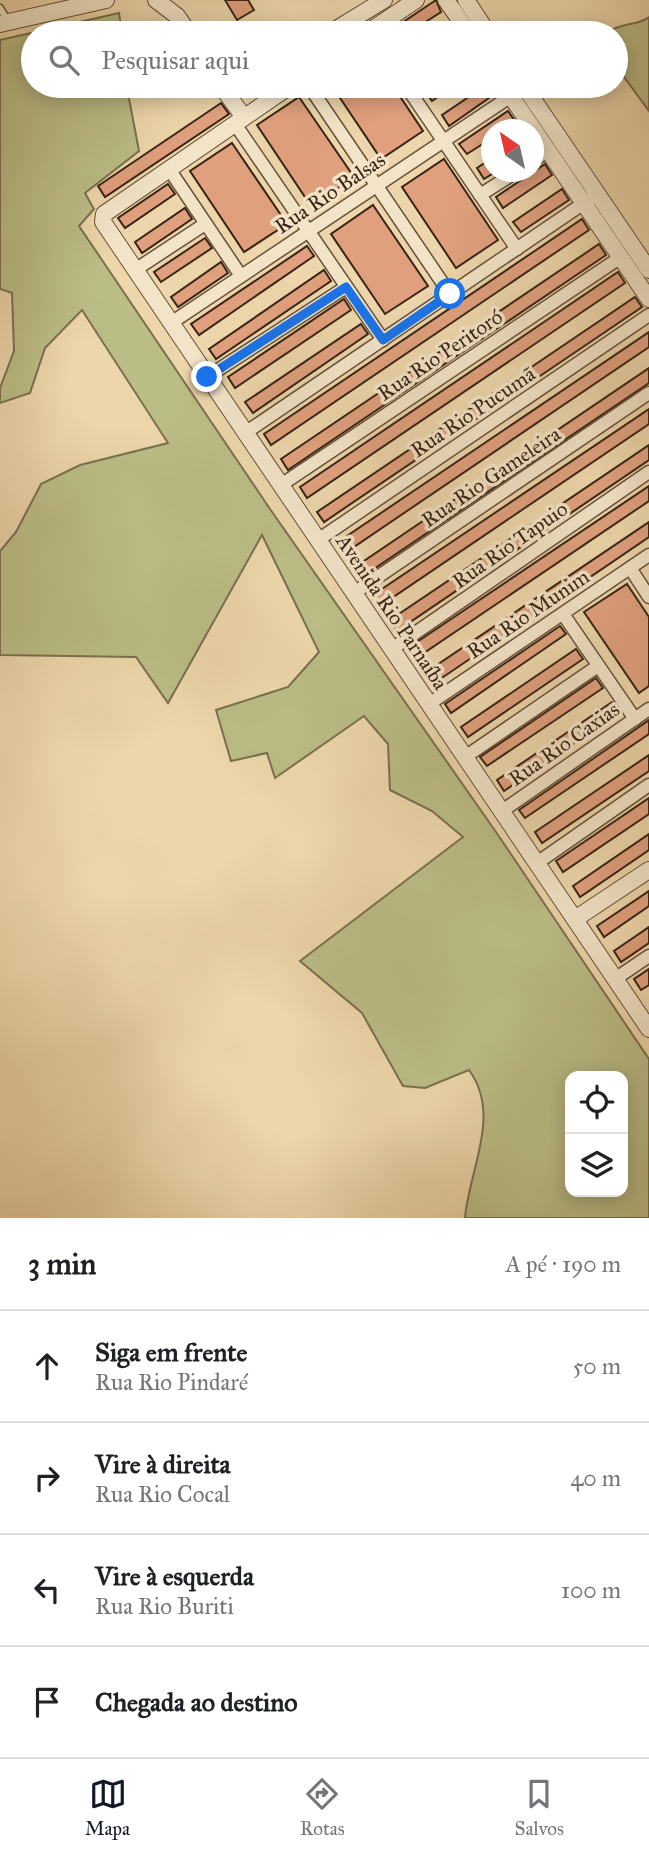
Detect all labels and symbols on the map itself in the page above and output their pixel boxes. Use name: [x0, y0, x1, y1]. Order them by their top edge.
north arrow: [481, 119, 544, 182]
street label: Rua Rio Balsas: [270, 147, 390, 239]
route start: [434, 278, 465, 309]
street label: Rua Rio Peritoró: [373, 303, 508, 406]
route end: [191, 361, 222, 392]
street label: Rua Rio Pucumã: [406, 361, 540, 463]
street label: Rua Rio Gameleira: [416, 421, 566, 533]
street label: Rua Rio Tapuio: [447, 496, 573, 594]
street label: Avenida Rio Parnaíba: [330, 528, 454, 695]
street label: Rua Rio Munim: [462, 563, 595, 665]
street label: Rua Rio Caxias: [503, 696, 625, 792]

